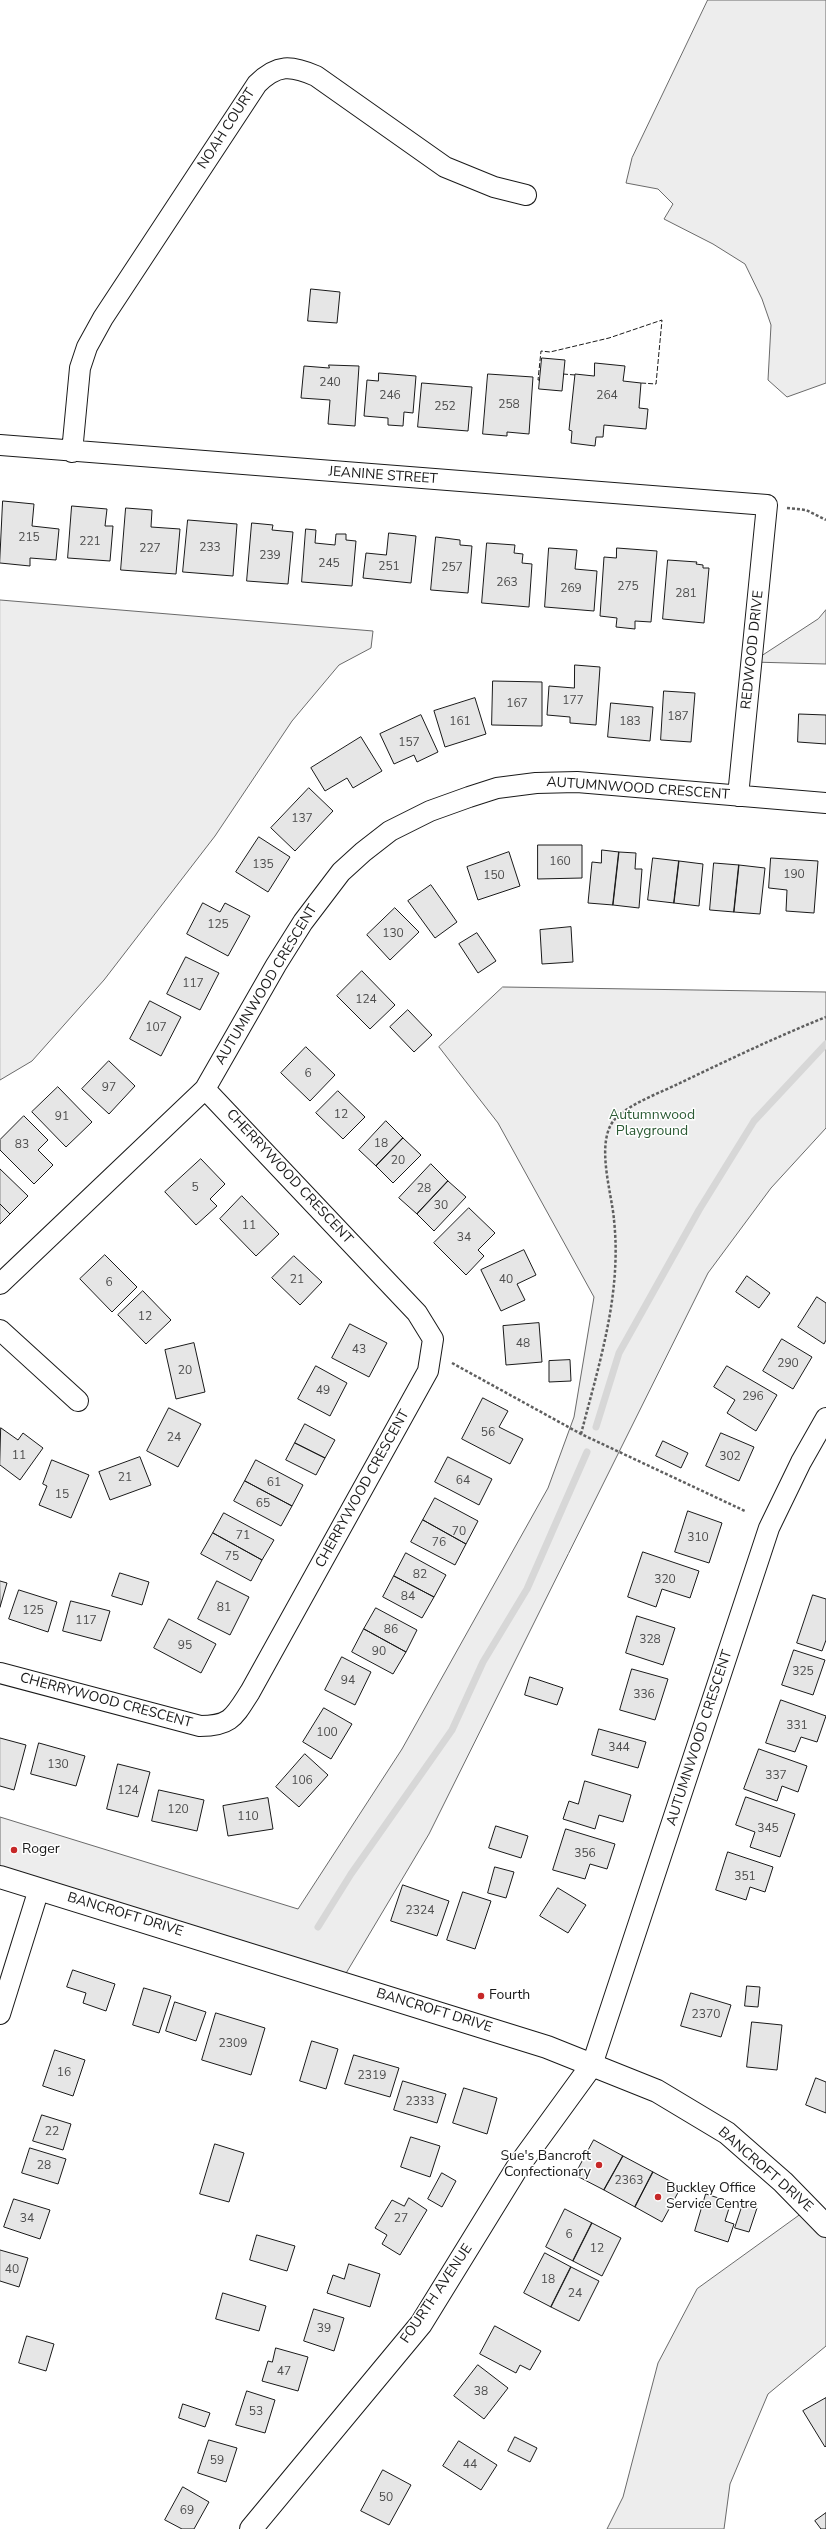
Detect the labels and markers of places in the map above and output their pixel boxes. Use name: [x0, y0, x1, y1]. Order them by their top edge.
place label: Roger: [22, 1842, 60, 1858]
marker: Roger: [9, 1845, 19, 1855]
place label: Fourth: [489, 1988, 530, 2004]
marker: Fourth: [476, 1991, 486, 2001]
place label: Sue's Bancroft Confectionary: [500, 2149, 591, 2182]
marker: Sue's Bancroft Confectionary: [594, 2160, 604, 2170]
place label: Buckley Office Service Centre: [666, 2181, 757, 2214]
marker: Buckley Office Service Centre: [653, 2192, 663, 2202]

